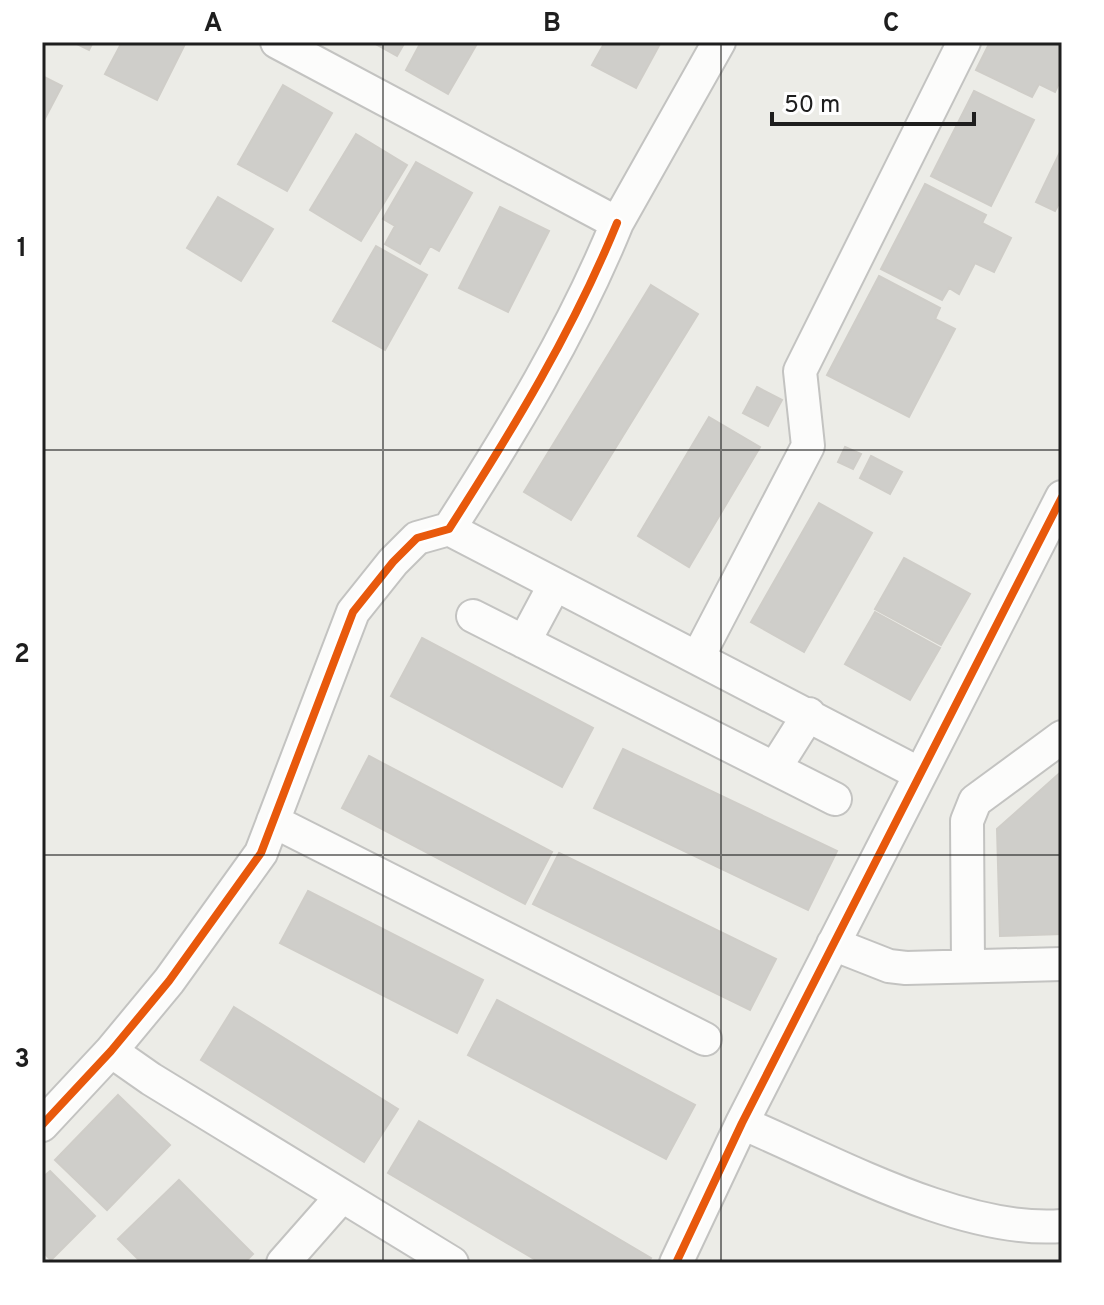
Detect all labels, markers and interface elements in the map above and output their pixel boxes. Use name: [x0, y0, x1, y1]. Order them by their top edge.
text: A: [204, 8, 222, 41]
text: B: [543, 8, 561, 41]
text: C: [883, 8, 899, 41]
scale bar: [772, 76, 974, 126]
text: 50 m: [784, 91, 840, 121]
text: 1: [17, 233, 27, 266]
text: 2: [14, 639, 30, 672]
text: 3: [14, 1044, 30, 1077]

